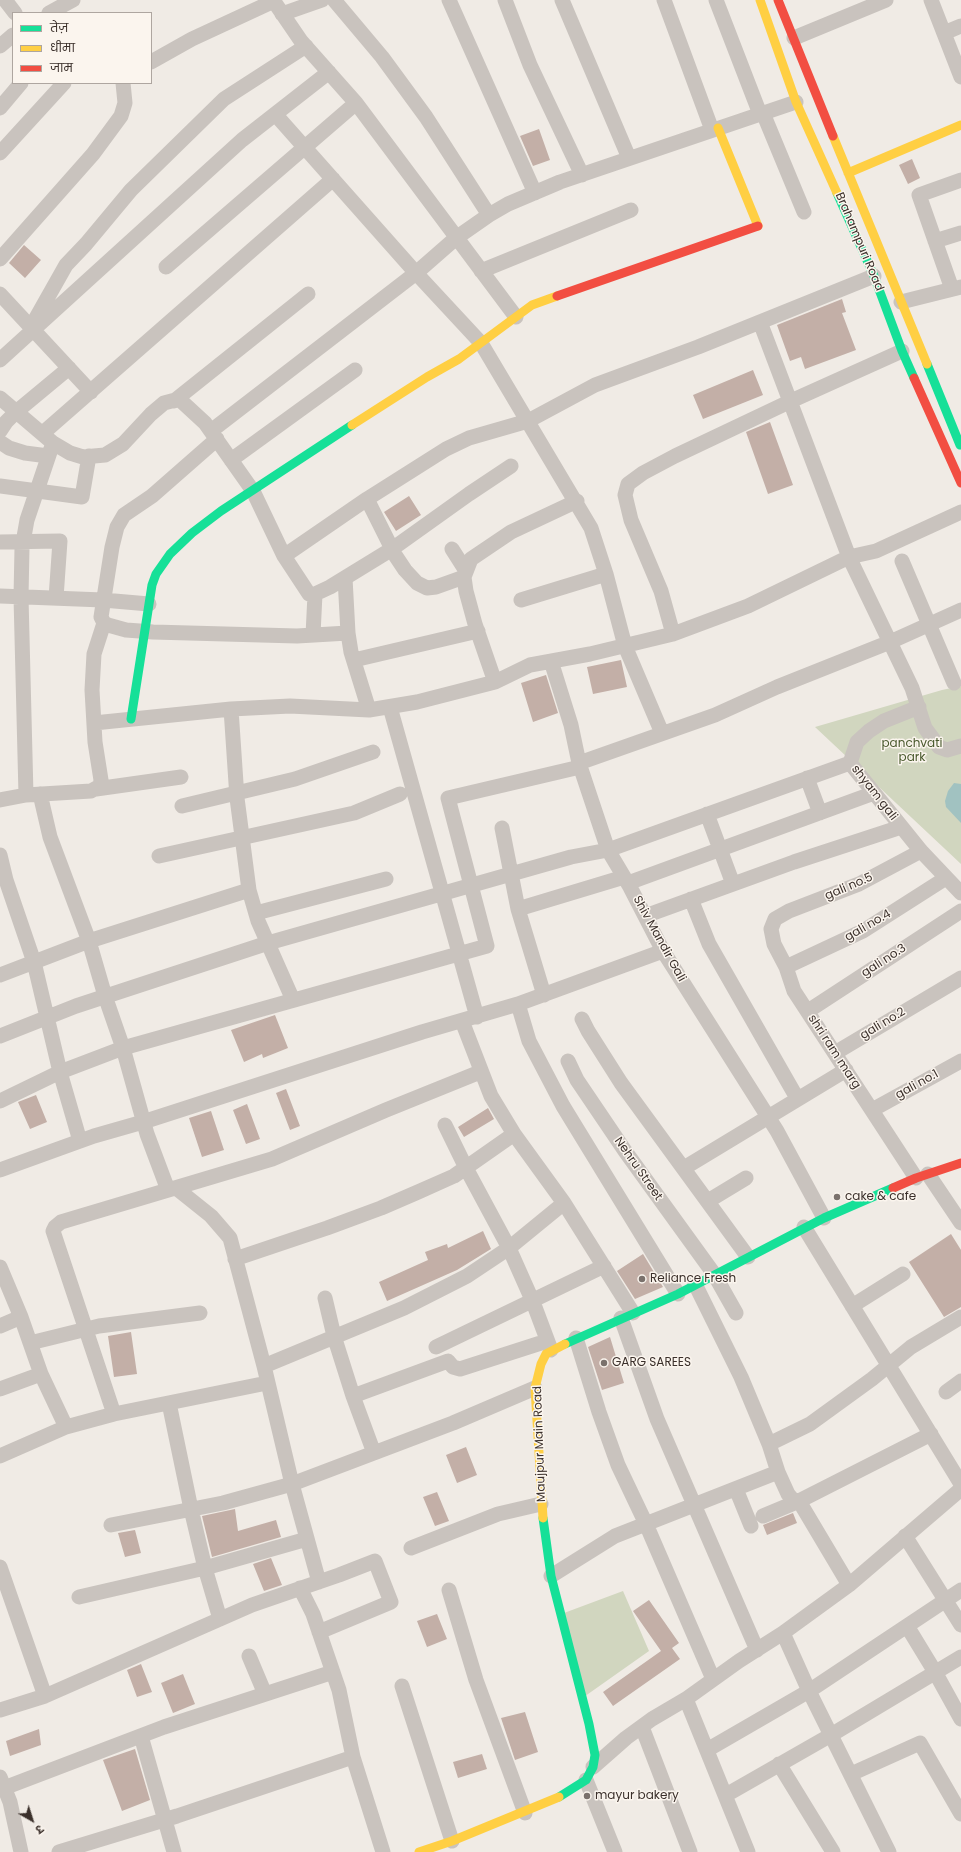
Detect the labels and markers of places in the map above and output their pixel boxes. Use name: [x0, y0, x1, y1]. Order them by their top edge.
place label: cake & cafe: [845, 1190, 916, 1204]
marker: cake & cafe: [832, 1192, 842, 1202]
place label: Reliance Fresh: [650, 1272, 736, 1286]
marker: Reliance Fresh: [637, 1274, 647, 1284]
place label: GARG SAREES: [612, 1356, 691, 1370]
marker: GARG SAREES: [599, 1358, 609, 1368]
place label: mayur bakery: [595, 1789, 679, 1803]
marker: mayur bakery: [582, 1791, 592, 1801]

